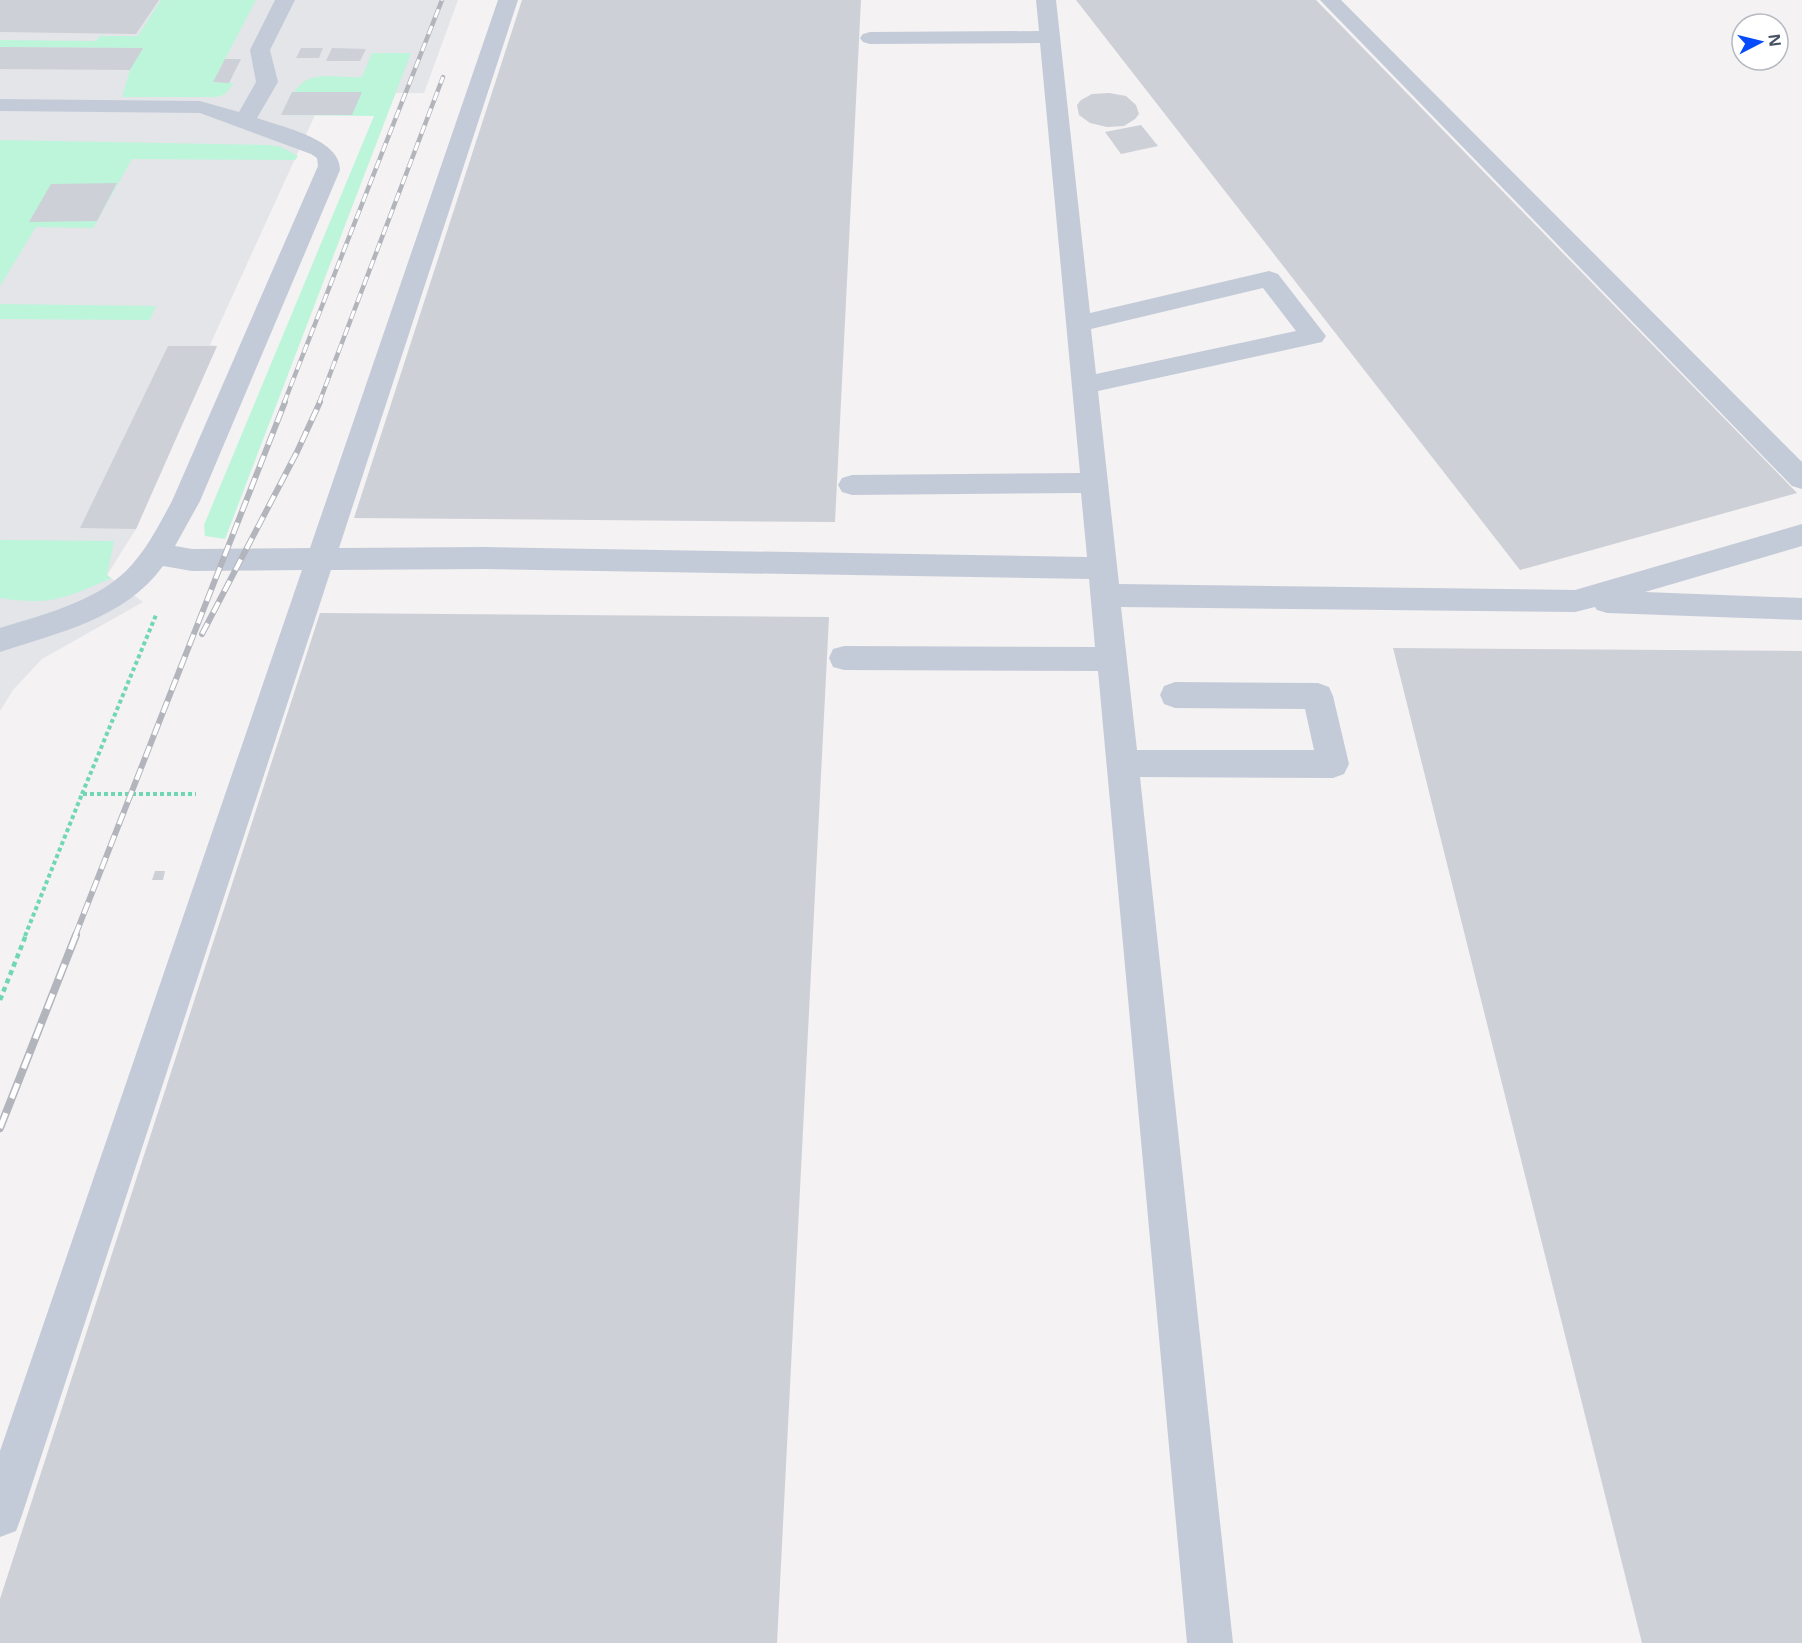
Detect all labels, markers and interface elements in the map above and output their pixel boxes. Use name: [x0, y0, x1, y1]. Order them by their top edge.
north arrow: [1730, 12, 1790, 72]
text: N: [1763, 32, 1787, 48]

